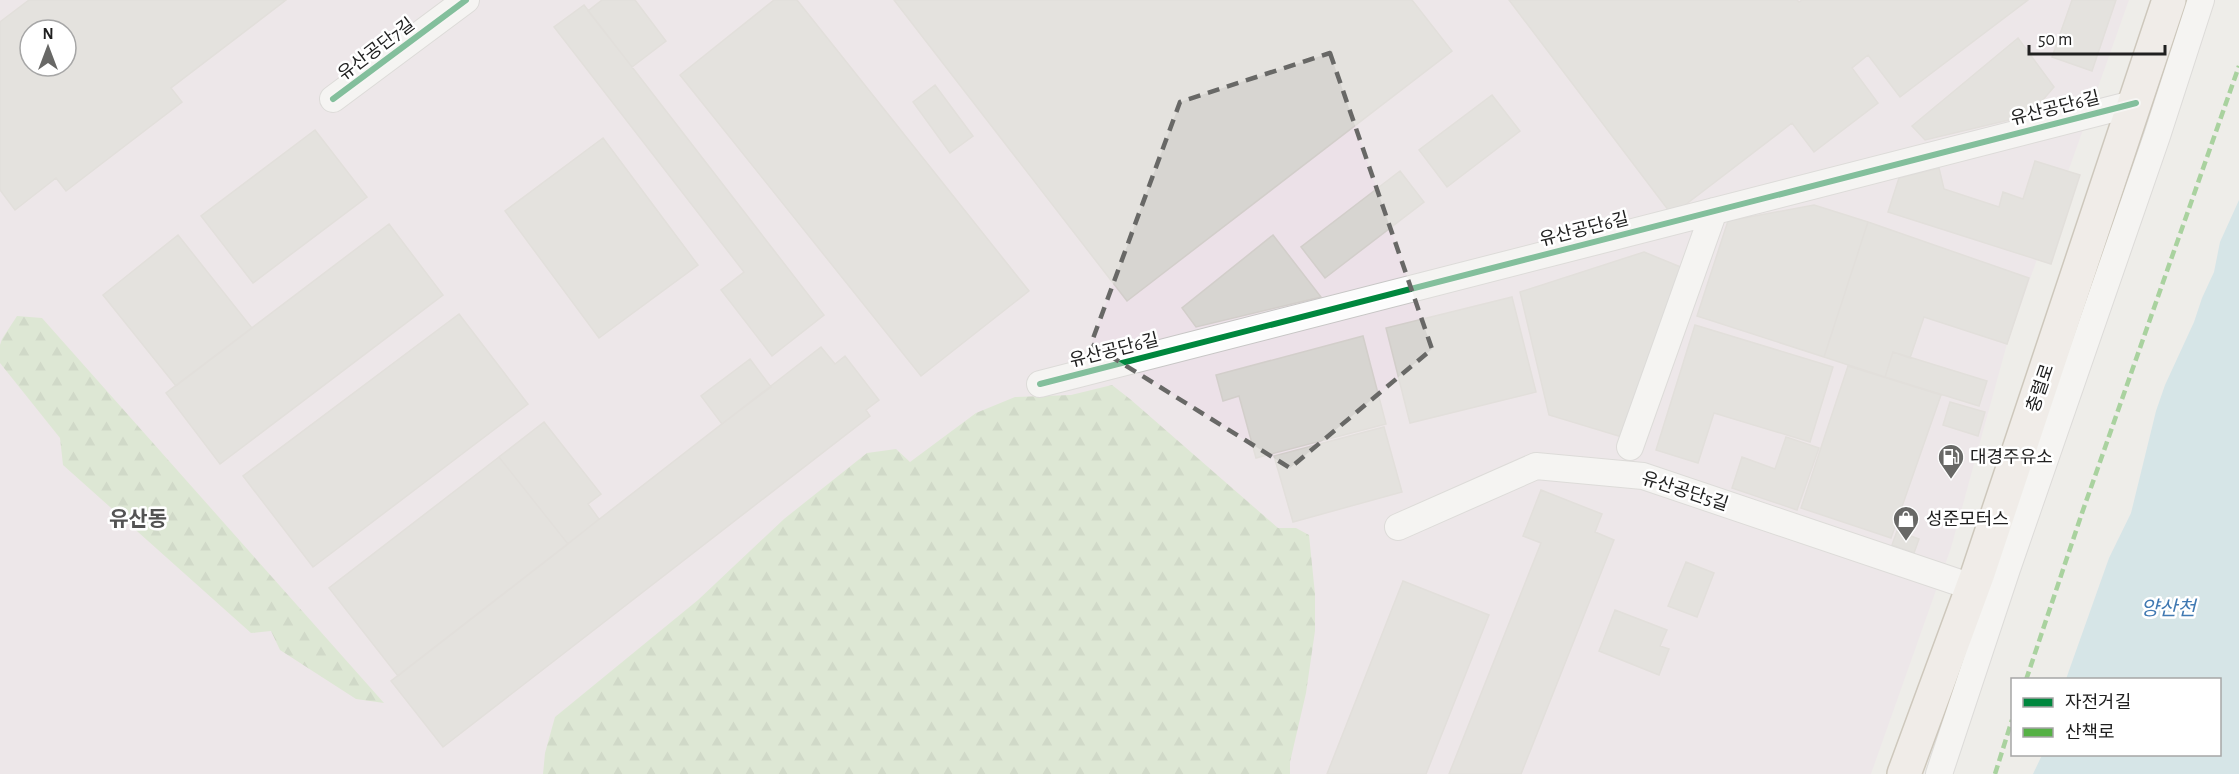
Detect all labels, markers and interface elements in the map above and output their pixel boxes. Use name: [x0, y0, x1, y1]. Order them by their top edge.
street label: 유산공단7길: [335, 15, 418, 84]
north arrow: [18, 18, 78, 78]
scale bar: [2029, 18, 2166, 56]
text: N: [42, 26, 54, 42]
text: 50 m: [2038, 31, 2072, 49]
street label: 유산공단6길: [2009, 88, 2102, 129]
street label: 유산공단6길: [1538, 209, 1631, 250]
street label: 유산공단6길: [1068, 330, 1161, 371]
street label: 충렬로: [2023, 362, 2058, 415]
fuel station icon: 대경주유소: [1936, 442, 1966, 480]
place label: 대경주유소: [1970, 448, 2053, 467]
street label: 유산공단5길: [1639, 468, 1731, 514]
shop icon: 성준모터스: [1891, 504, 1921, 542]
district label: 유산동: [109, 508, 167, 530]
place label: 성준모터스: [1926, 509, 2009, 529]
water label: 양산천: [2140, 598, 2198, 619]
legend: [2011, 678, 2221, 756]
text: 자전거길: [2065, 693, 2131, 712]
text: 산책로: [2065, 723, 2115, 742]

